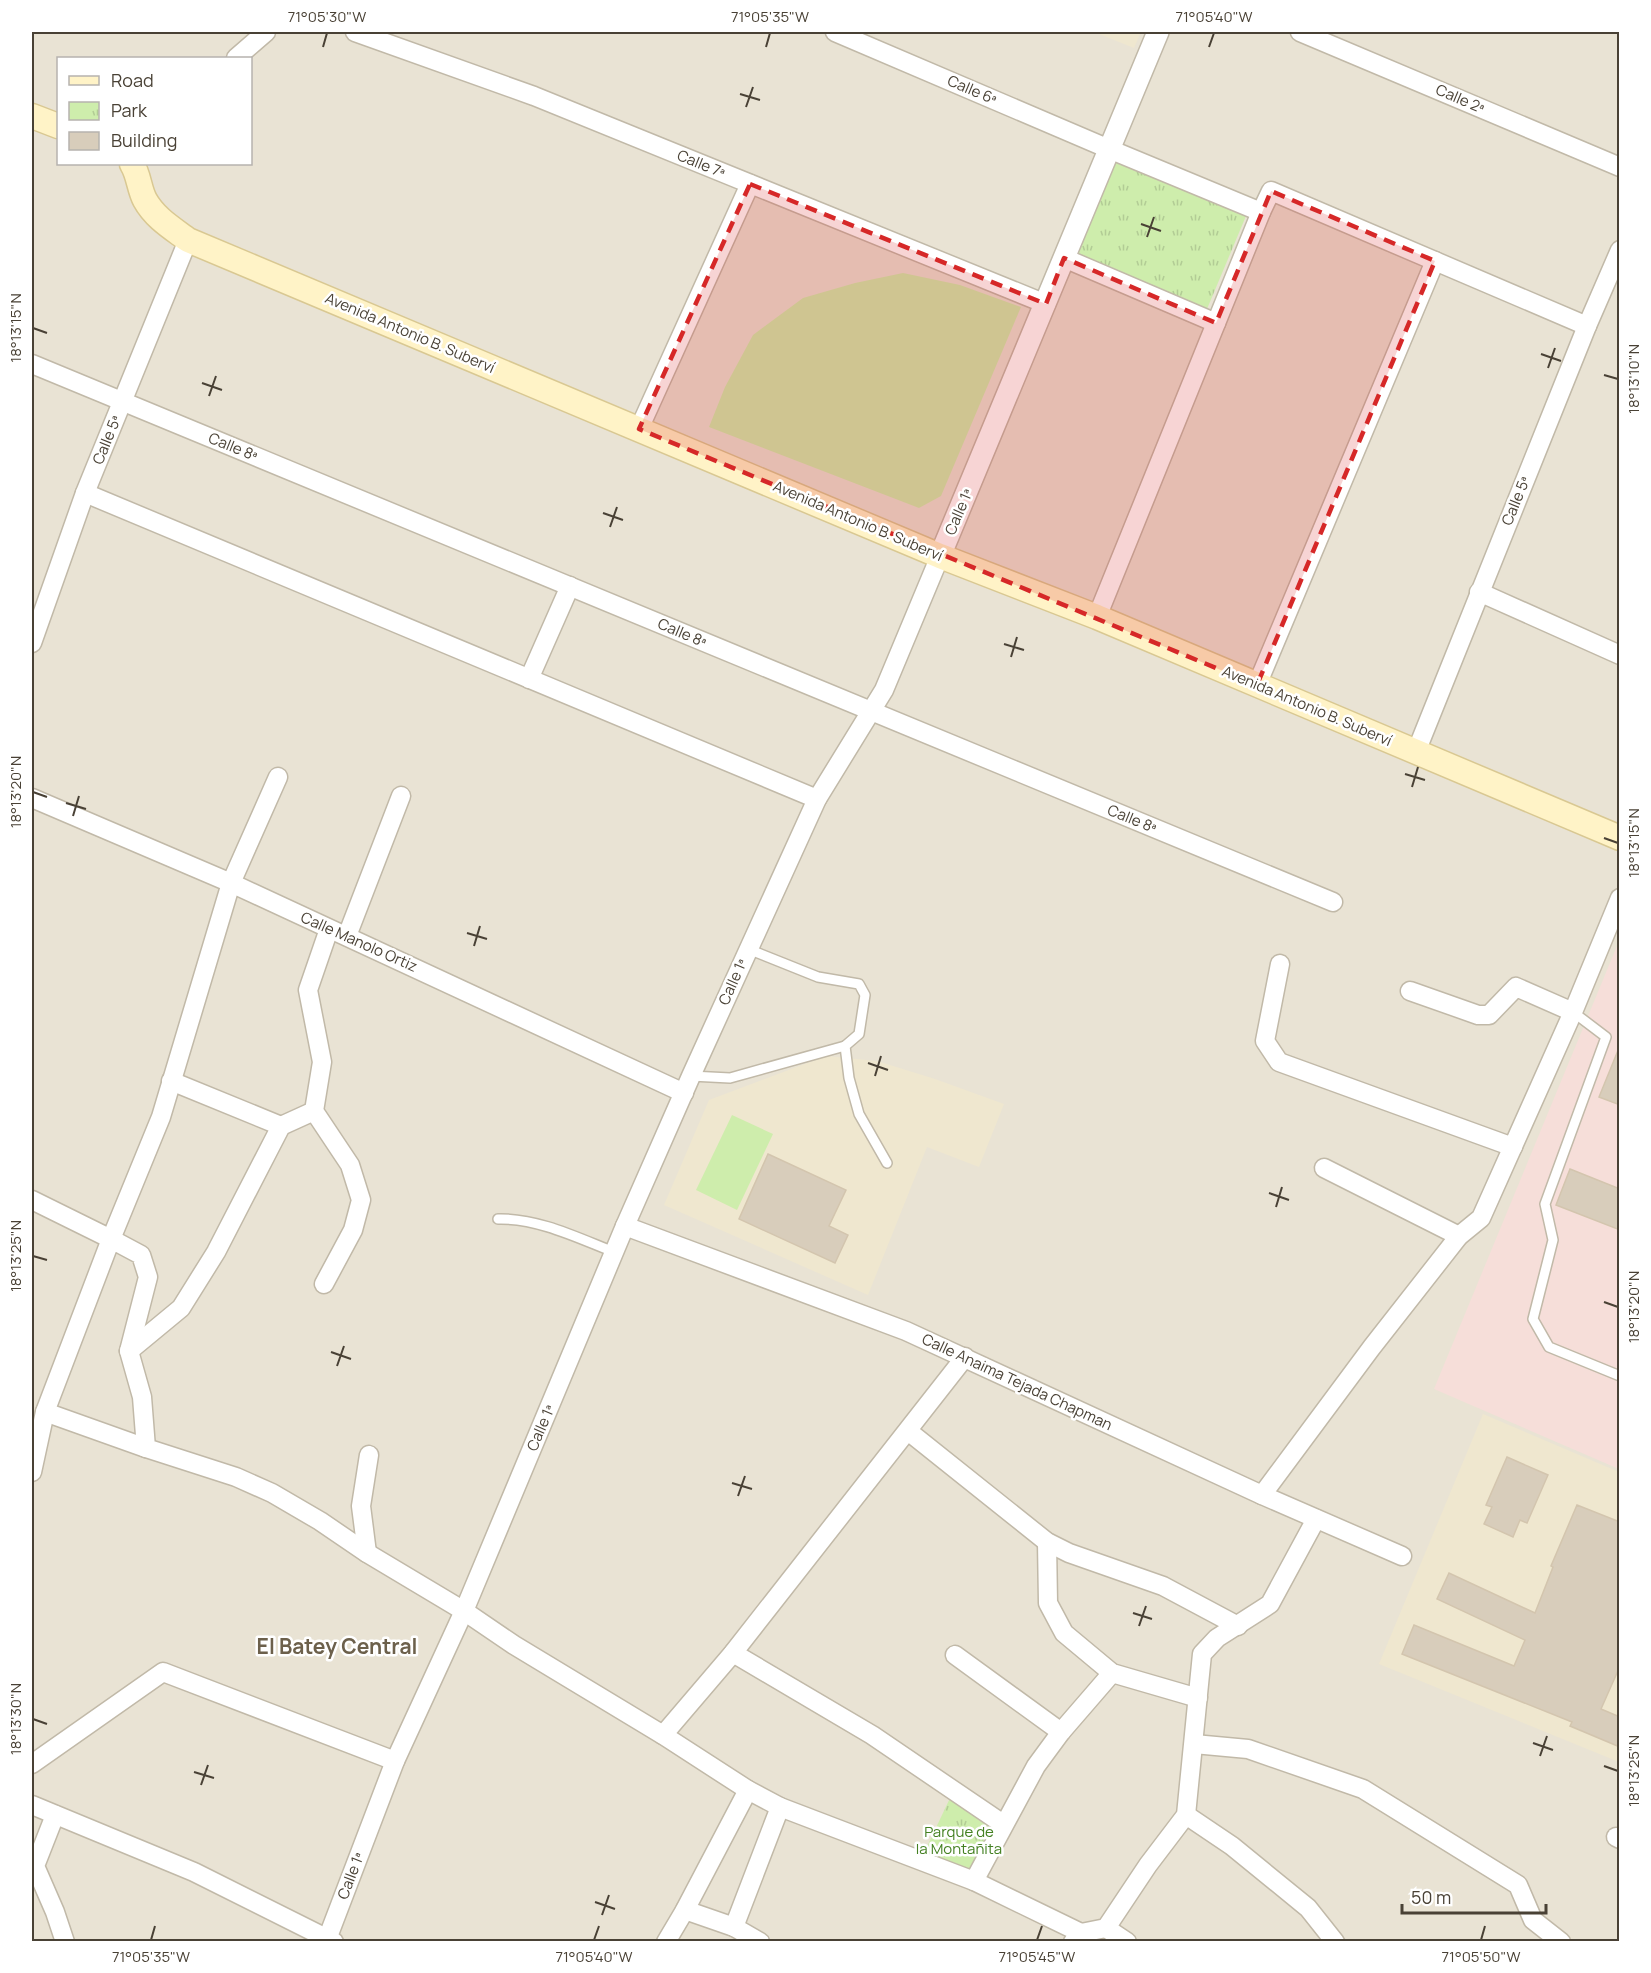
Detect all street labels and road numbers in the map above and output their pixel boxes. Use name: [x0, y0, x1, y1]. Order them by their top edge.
street label: Calle 6ª: [944, 70, 1000, 109]
street label: Calle 2ª: [1433, 79, 1488, 118]
street label: Calle 7ª: [674, 144, 729, 183]
street label: Avenida Antonio B. Suberví: [322, 287, 499, 378]
street label: Calle 5ª: [87, 412, 126, 467]
street label: Calle 8ª: [205, 427, 261, 466]
street label: Calle 5ª: [1496, 473, 1535, 528]
street label: Avenida Antonio B. Suberví: [770, 475, 947, 566]
street label: Calle 1ª: [939, 485, 978, 538]
street label: Calle 8ª: [654, 613, 710, 652]
street label: Avenida Antonio B. Suberví: [1219, 660, 1396, 751]
street label: Calle 8ª: [1104, 799, 1160, 838]
street label: Calle Manolo Ortiz: [298, 906, 421, 977]
street label: Calle 1ª: [713, 955, 752, 1008]
street label: Calle Anaima Tejada Chapman: [919, 1328, 1116, 1435]
street label: Calle 1ª: [521, 1401, 560, 1454]
street label: Calle 1ª: [332, 1849, 369, 1902]

